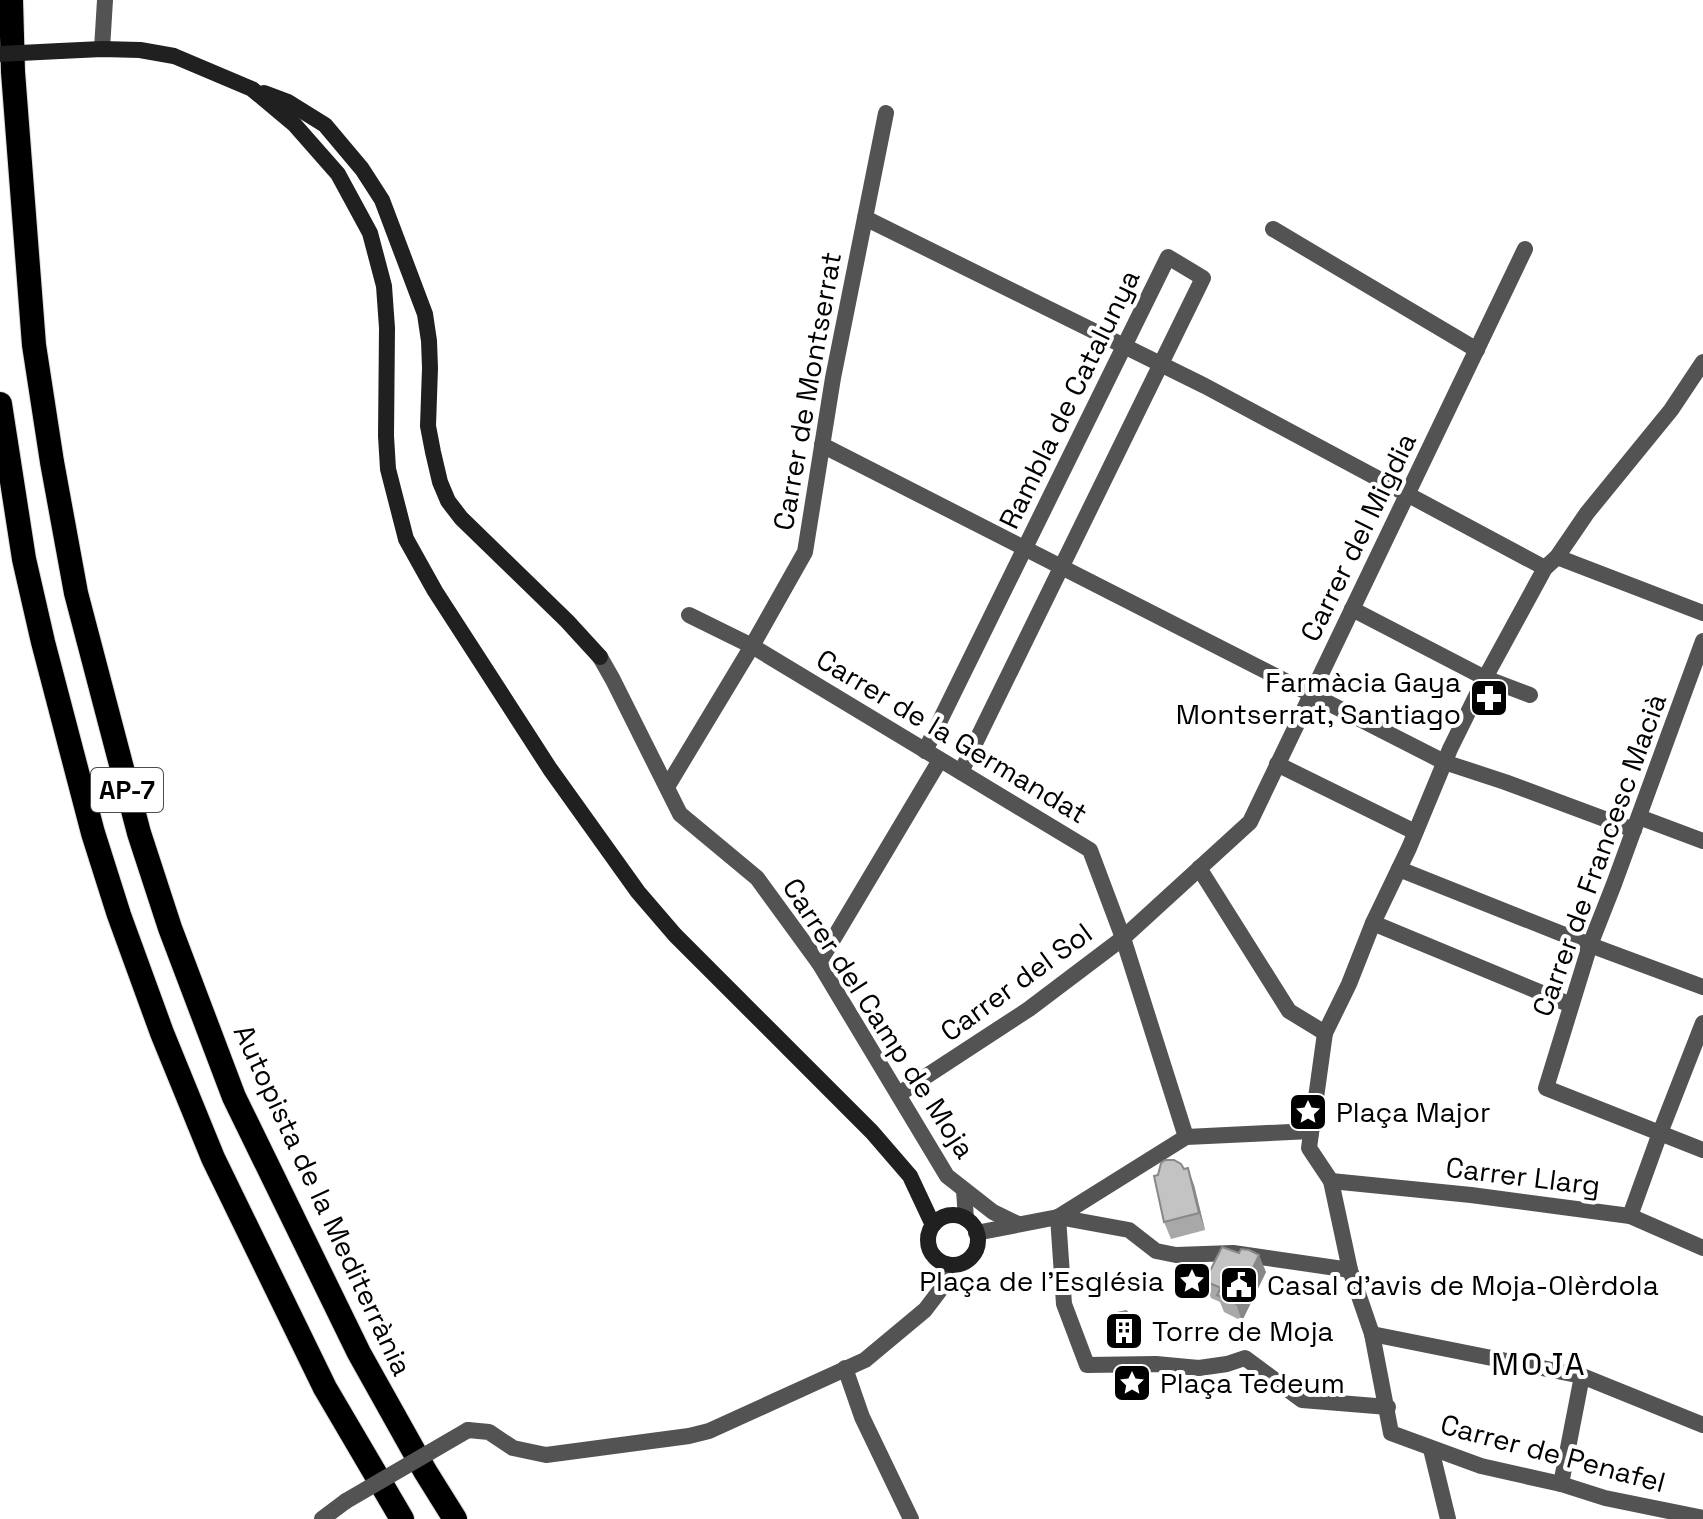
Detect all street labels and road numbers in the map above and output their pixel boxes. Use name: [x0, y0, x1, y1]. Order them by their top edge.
street label: Carrer de Montserrat: [765, 249, 849, 533]
street label: Rambla de Catalunya: [991, 263, 1147, 535]
street label: Carrer del Migdia: [1292, 427, 1424, 647]
street label: Carrer de la Germandat: [810, 641, 1094, 831]
street label: Carrer de Francesc Macià: [1524, 689, 1674, 1021]
road number: AP-7: [91, 768, 163, 812]
street label: Carrer del Camp de Moja: [775, 871, 983, 1165]
street label: Carrer del Sol: [933, 915, 1099, 1049]
street label: Autopista de la Mediterrània: [226, 1019, 420, 1381]
street label: Carrer Llarg: [1444, 1149, 1602, 1203]
street label: Carrer de Penafel: [1437, 1406, 1669, 1500]

